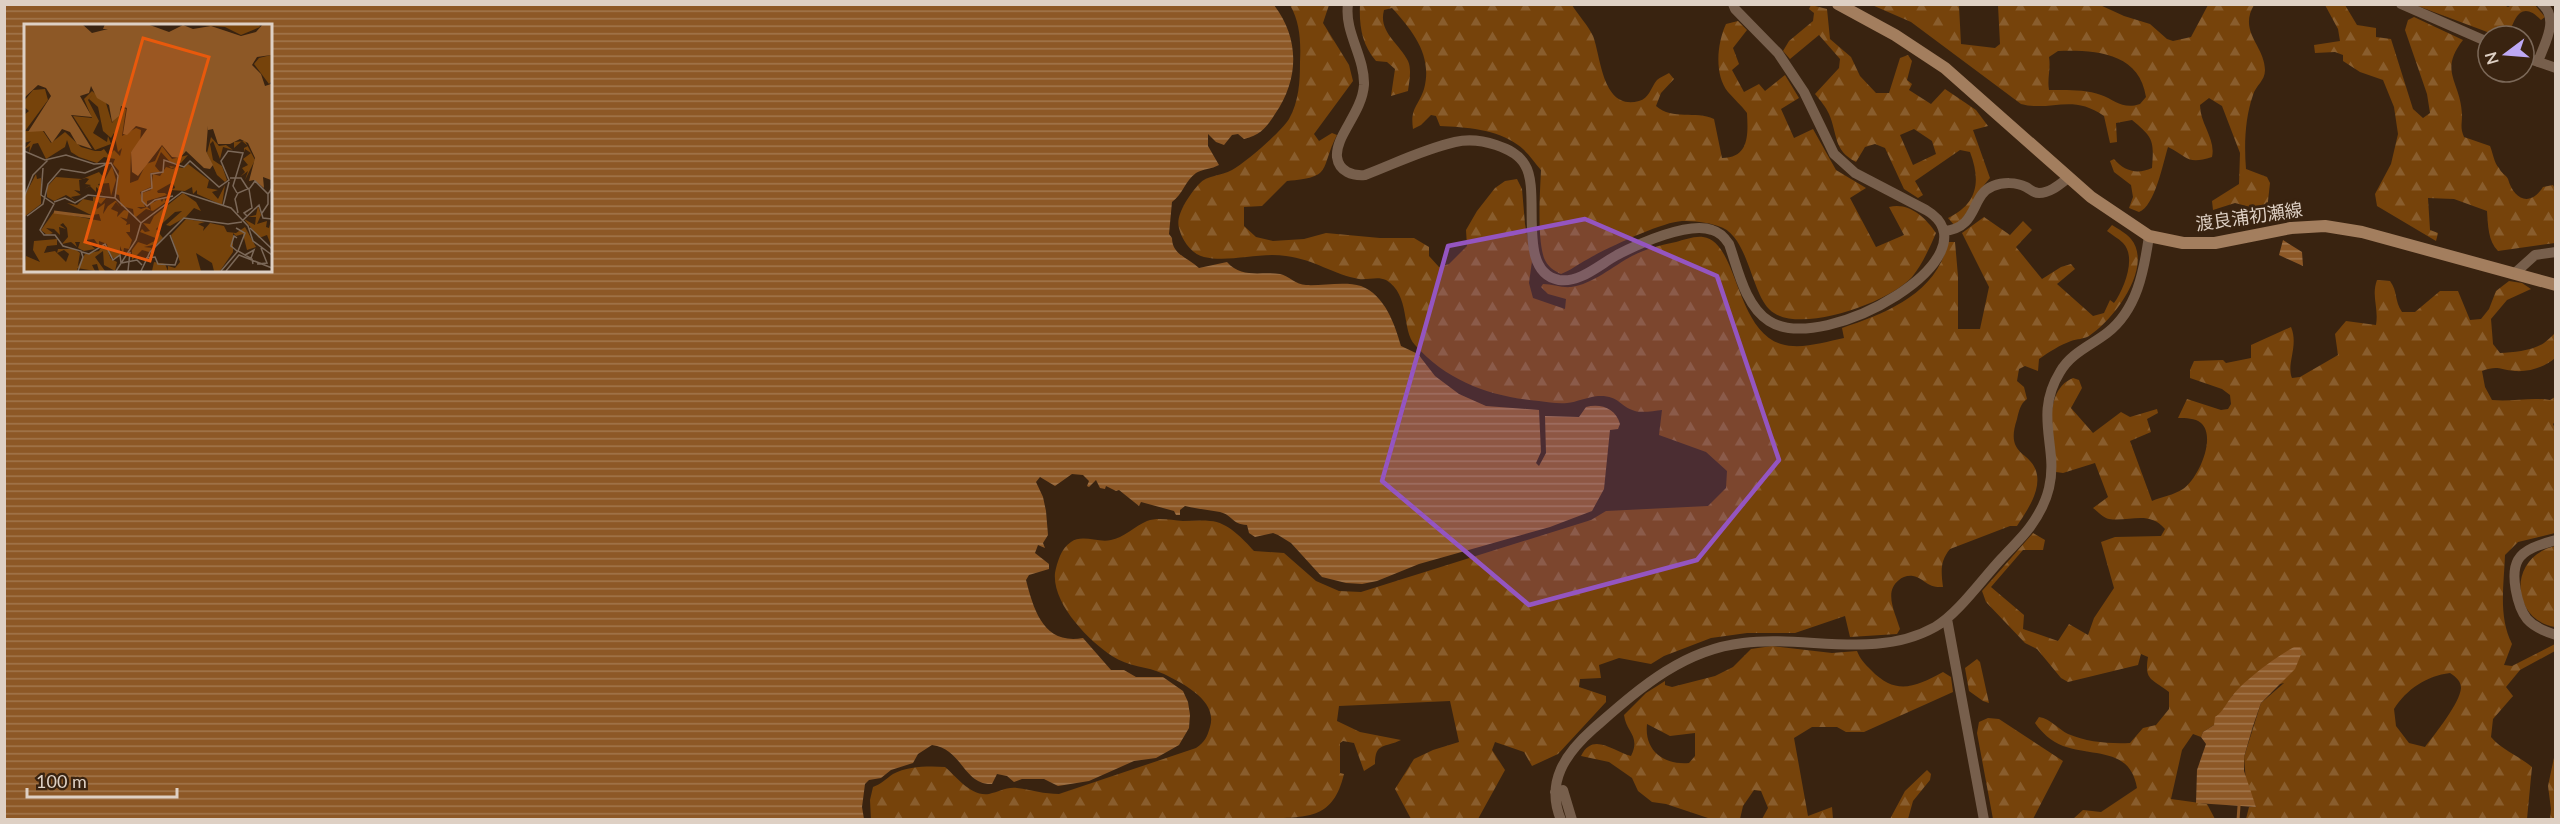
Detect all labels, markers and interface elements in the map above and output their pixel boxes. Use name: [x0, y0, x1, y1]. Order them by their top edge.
inset map: [24, 24, 272, 272]
north arrow: [2476, 24, 2536, 84]
text: N: [2480, 50, 2502, 67]
street label: 渡良浦初瀬線: [2194, 198, 2304, 234]
scale bar: [27, 761, 177, 799]
text: 100 m: [36, 770, 87, 792]

